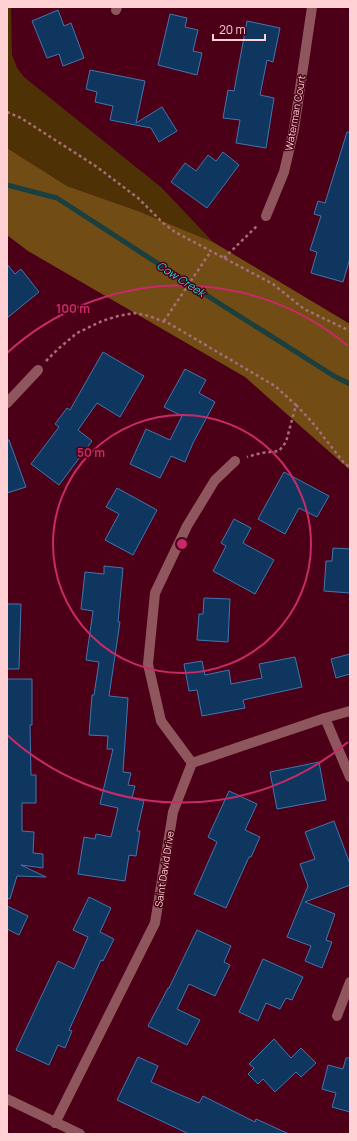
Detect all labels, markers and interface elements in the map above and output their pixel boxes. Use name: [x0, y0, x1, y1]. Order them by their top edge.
scale bar: [213, 16, 265, 42]
text: 20 m: [219, 21, 246, 38]
street label: Waterman Court: [281, 74, 309, 152]
water label: Cow Creek: [154, 257, 210, 301]
text: 100 m: [56, 300, 90, 317]
text: 50 m: [77, 444, 105, 461]
centre of rings: [175, 537, 189, 551]
street label: Saint David Drive: [151, 830, 177, 908]

